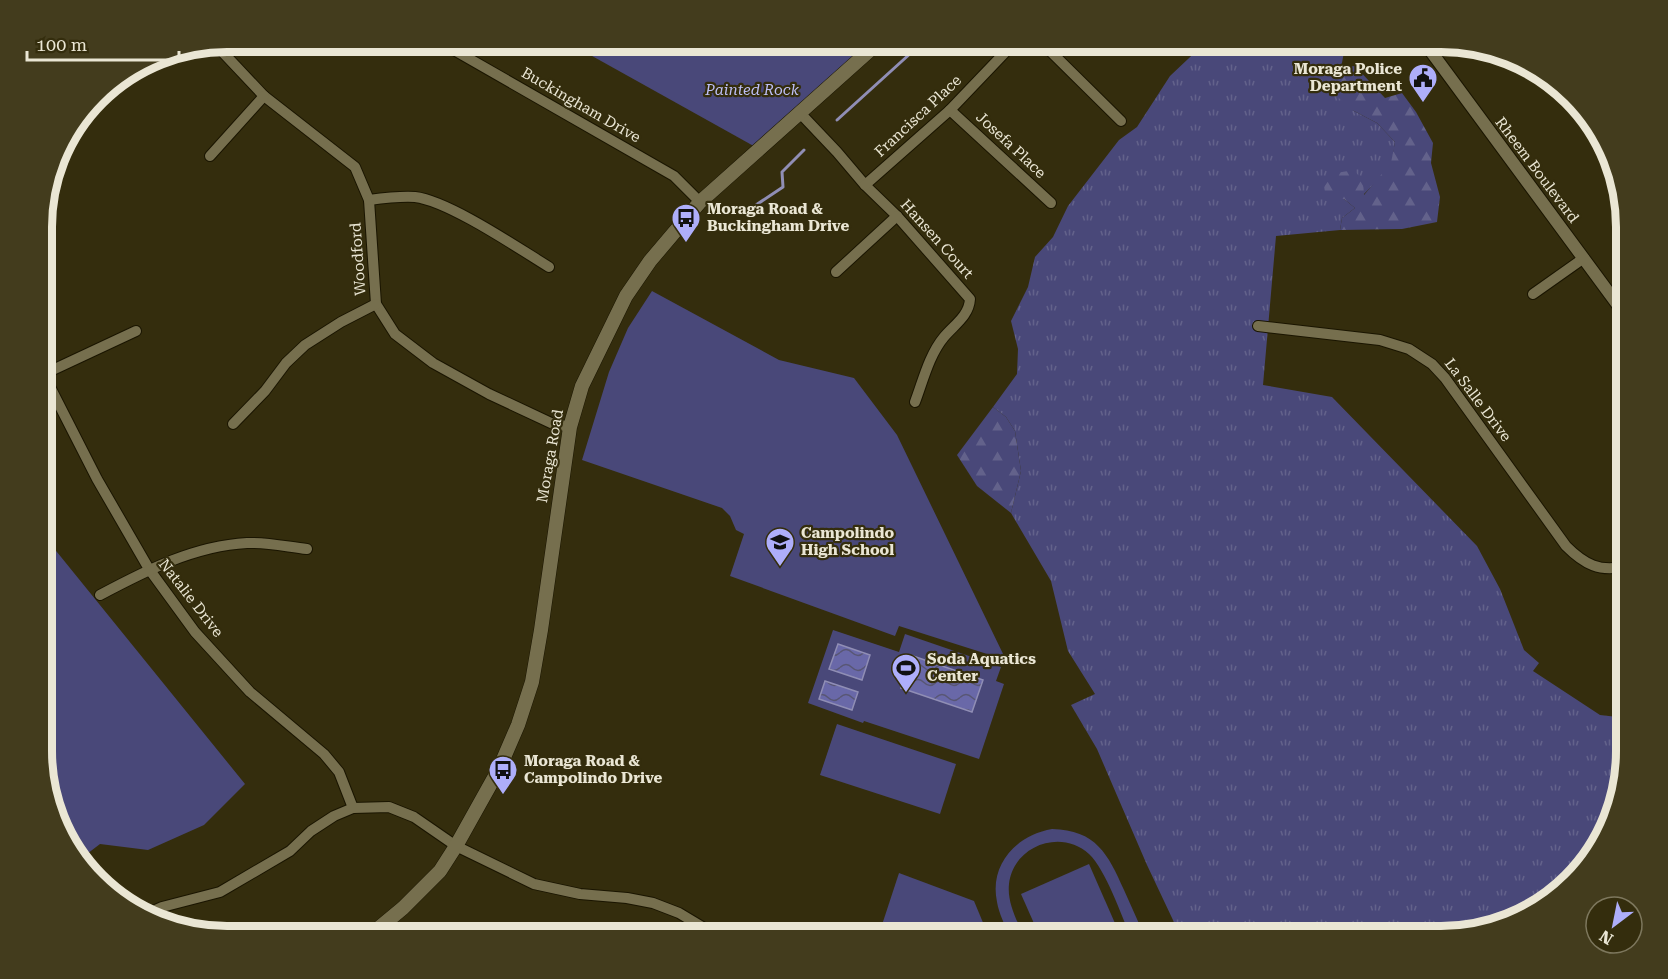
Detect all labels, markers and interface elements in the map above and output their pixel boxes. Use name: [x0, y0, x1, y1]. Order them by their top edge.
scale bar: [27, 24, 178, 62]
text: 100 m: [36, 34, 87, 55]
place label: Moraga Police Department: [1294, 60, 1402, 95]
public building icon: Moraga Police Department: [1407, 62, 1439, 104]
street label: Buckingham Drive: [518, 64, 644, 146]
street label: Francisca Place: [871, 71, 965, 161]
park label: Painted Rock: [704, 81, 800, 99]
street label: Josefa Place: [972, 108, 1050, 182]
street label: Rheem Boulevard: [1491, 114, 1583, 227]
street label: Hansen Court: [897, 196, 978, 283]
place label: Moraga Road & Buckingham Drive: [707, 200, 849, 235]
bus stop icon: Moraga Road & Buckingham Drive: [670, 202, 702, 244]
street label: Woodford: [346, 221, 370, 296]
street label: La Salle Drive: [1441, 355, 1515, 445]
street label: Moraga Road: [533, 407, 567, 504]
place label: Campolindo High School: [801, 524, 895, 559]
school or university icon: Campolindo High School: [764, 526, 796, 568]
street label: Natalie Drive: [155, 555, 227, 641]
place label: Soda Aquatics Center: [927, 650, 1036, 685]
sports icon: Soda Aquatics Center: [890, 652, 922, 694]
place label: Moraga Road & Campolindo Drive: [524, 752, 662, 787]
bus stop icon: Moraga Road & Campolindo Drive: [487, 754, 519, 796]
north arrow: [1584, 895, 1644, 955]
text: N: [1596, 926, 1617, 949]

